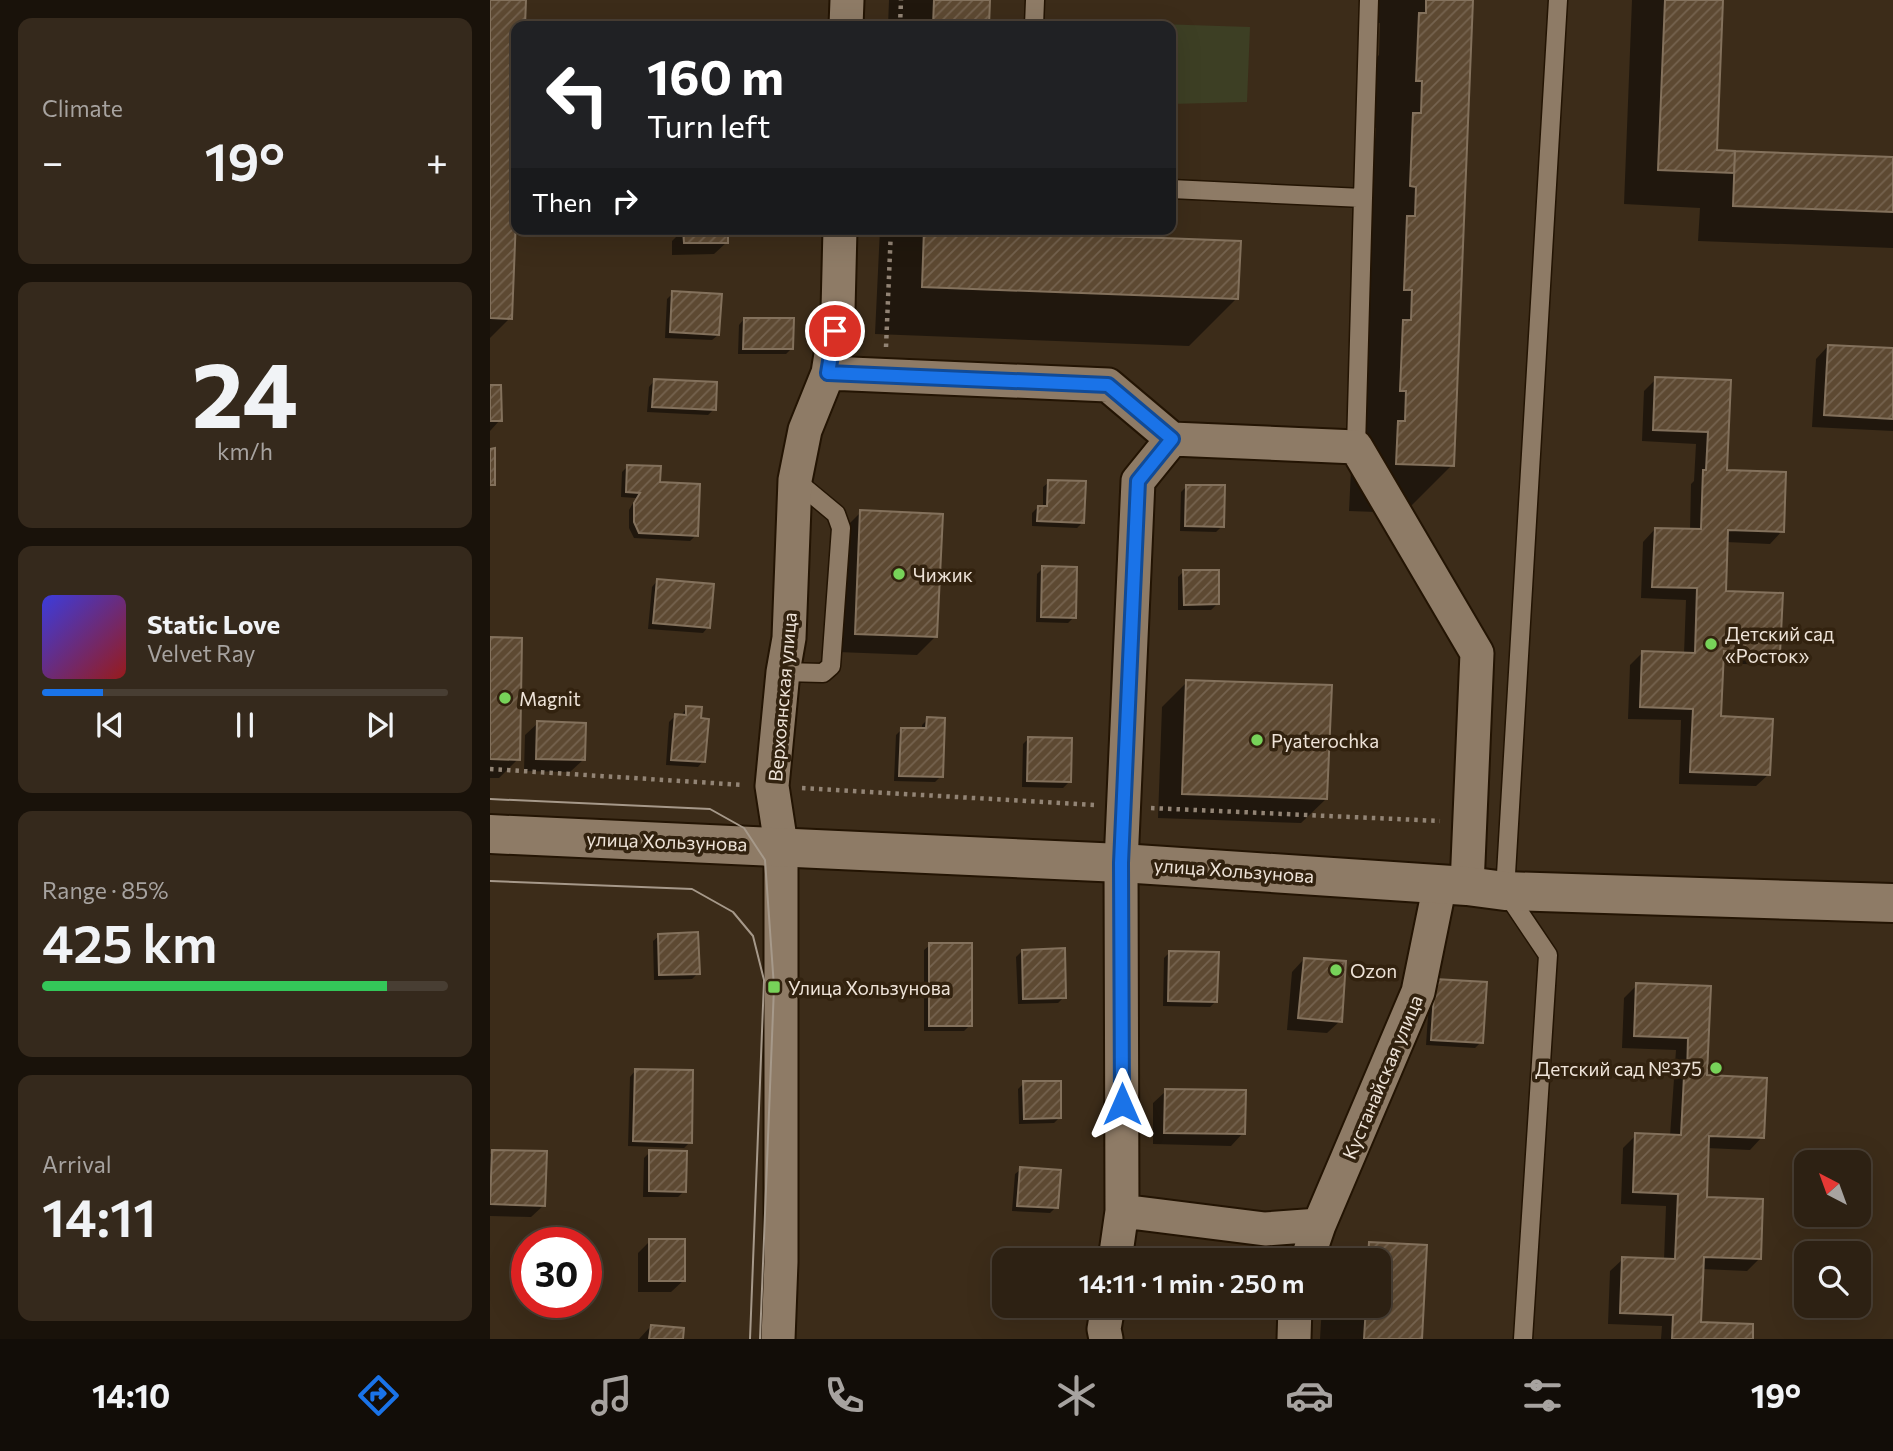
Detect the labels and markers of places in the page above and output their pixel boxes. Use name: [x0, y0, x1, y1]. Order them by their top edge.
pin: [805, 301, 865, 361]
place label: Чижик: [913, 563, 973, 586]
marker: Чижик: [891, 566, 907, 582]
place label: Детский сад «Росток»: [1725, 622, 1834, 667]
marker: Детский сад «Росток»: [1703, 636, 1719, 652]
place label: Magnit: [519, 687, 581, 710]
marker: Magnit: [497, 690, 513, 706]
place label: Pyaterochka: [1271, 729, 1379, 752]
marker: Pyaterochka: [1249, 732, 1265, 748]
place label: Ozon: [1350, 959, 1397, 982]
marker: Ozon: [1328, 962, 1344, 978]
place label: Улица Хользунова: [788, 976, 951, 999]
marker: Улица Хользунова: [766, 979, 782, 995]
place label: Детский сад №375: [1535, 1057, 1702, 1080]
marker: Детский сад №375: [1708, 1060, 1724, 1076]

